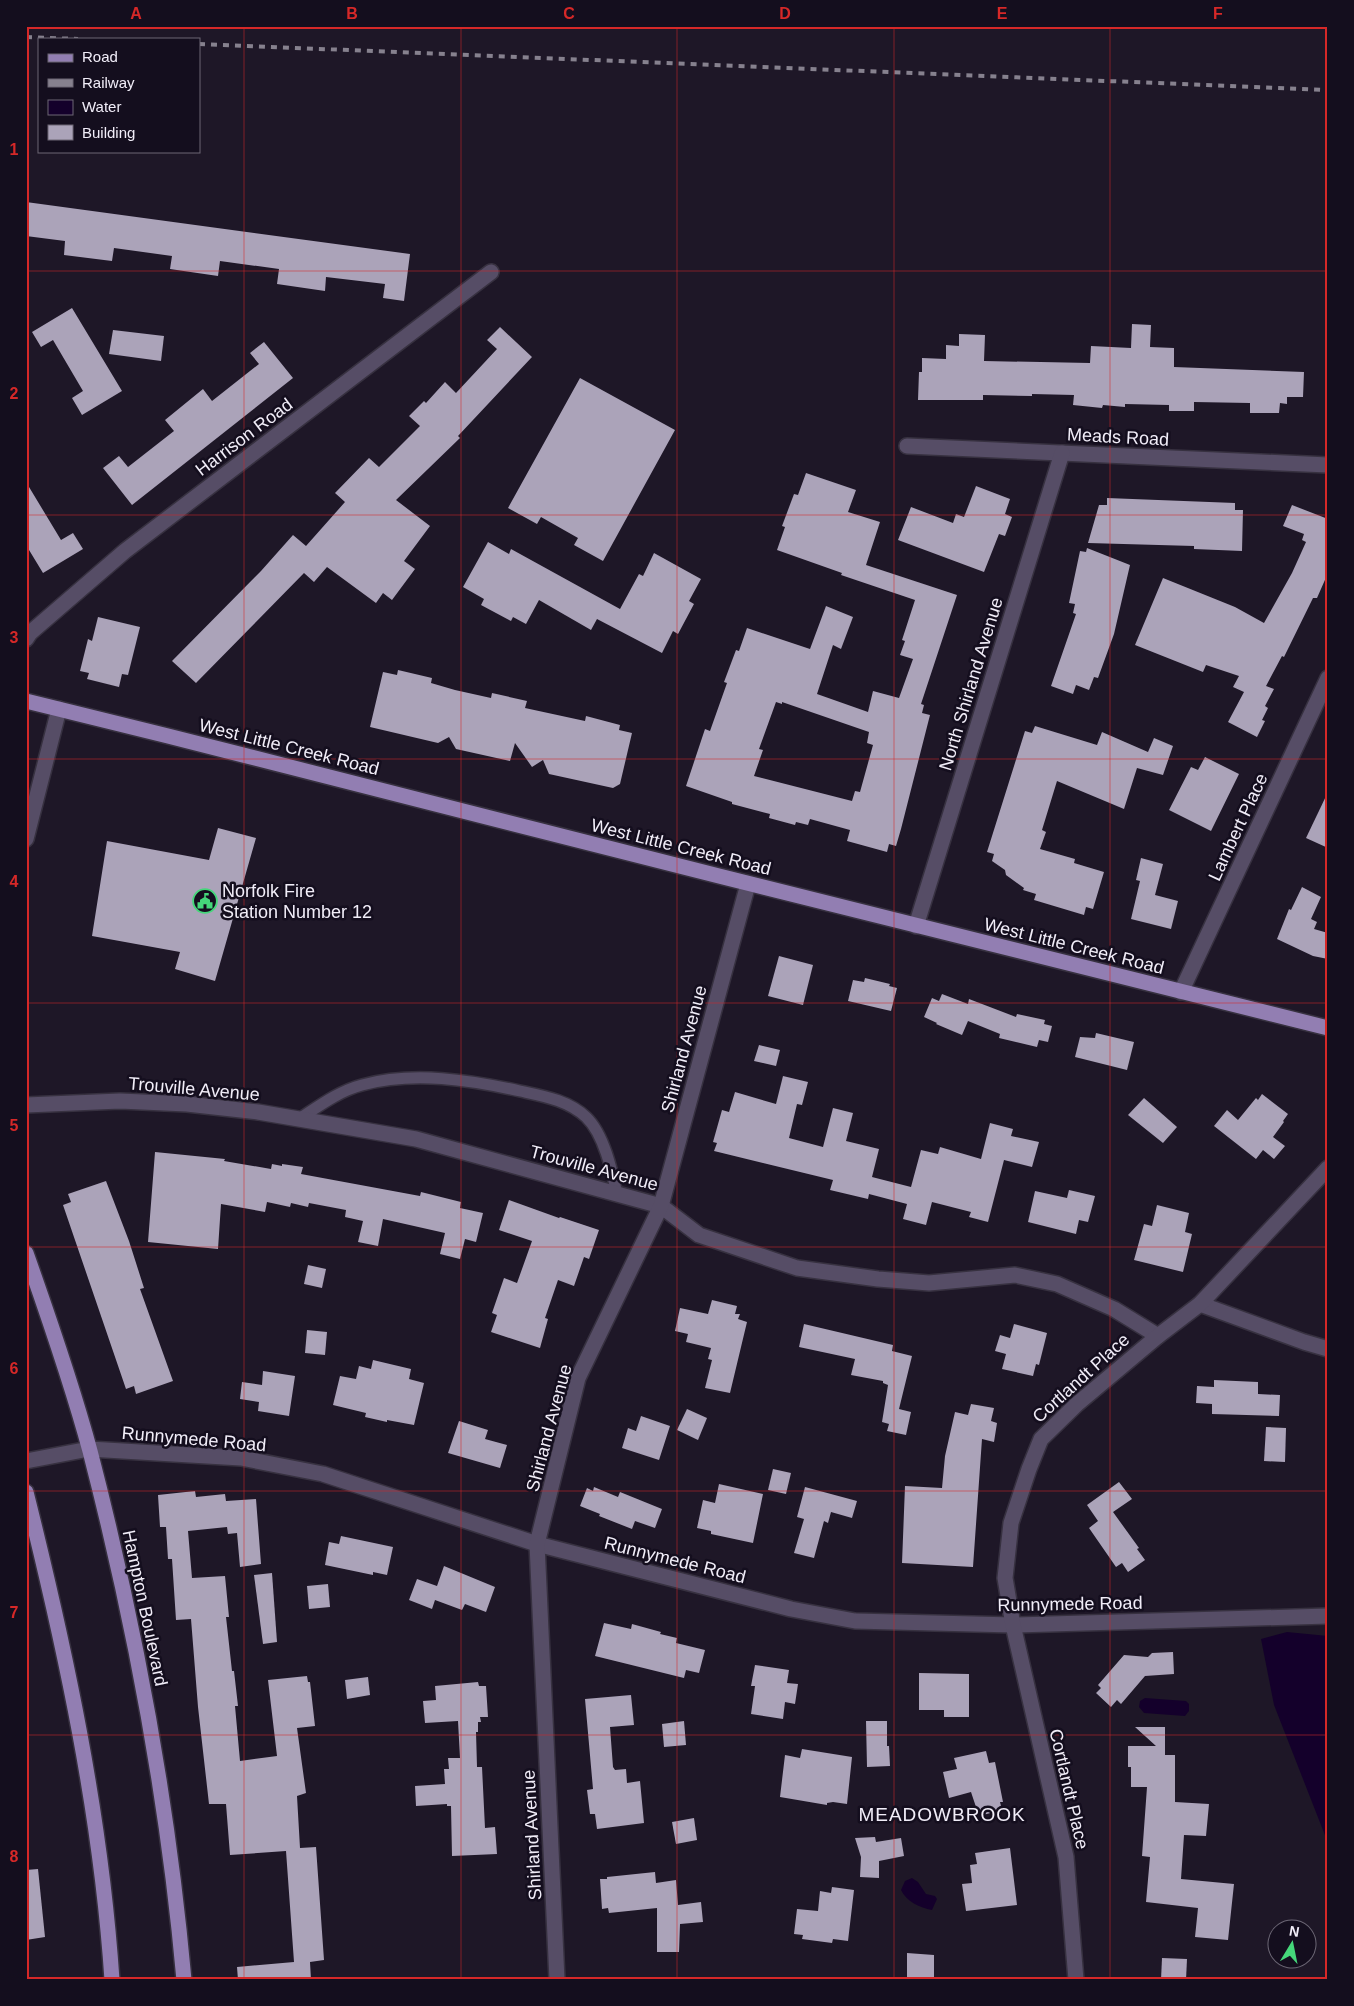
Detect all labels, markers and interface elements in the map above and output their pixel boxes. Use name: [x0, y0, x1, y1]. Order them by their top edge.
text: A: [130, 5, 142, 22]
text: B: [346, 5, 358, 22]
text: C: [563, 5, 575, 22]
text: D: [779, 5, 791, 22]
text: E: [997, 5, 1008, 22]
text: F: [1213, 5, 1223, 22]
legend: [38, 38, 200, 152]
text: Road: [82, 48, 118, 65]
text: Railway: [82, 74, 135, 91]
text: Water: [82, 98, 121, 115]
text: Building: [82, 124, 135, 141]
text: 1: [10, 141, 19, 158]
text: 2: [10, 385, 19, 402]
street label: Harrison Road: [192, 394, 296, 480]
street label: Meads Road: [1067, 424, 1169, 450]
street label: North Shirland Avenue: [935, 595, 1007, 773]
text: 3: [10, 629, 19, 646]
street label: West Little Creek Road: [197, 715, 381, 779]
street label: Lambert Place: [1204, 770, 1272, 884]
street label: West Little Creek Road: [589, 815, 773, 879]
text: 4: [10, 873, 19, 890]
place label: Norfolk Fire Station Number 12: [222, 881, 372, 922]
public building icon: Norfolk Fire Station Number 12: [192, 888, 218, 914]
street label: West Little Creek Road: [982, 914, 1166, 978]
street label: Shirland Avenue: [657, 983, 711, 1115]
street label: Trouville Avenue: [127, 1073, 261, 1105]
text: 5: [10, 1117, 19, 1134]
street label: Trouville Avenue: [528, 1141, 660, 1195]
street label: Cortlandt Place: [1029, 1329, 1133, 1427]
text: 6: [10, 1360, 19, 1377]
street label: Shirland Avenue: [522, 1362, 576, 1494]
street label: Runnymede Road: [121, 1423, 267, 1455]
street label: Hampton Boulevard: [119, 1528, 171, 1688]
street label: Runnymede Road: [602, 1533, 748, 1587]
street label: Runnymede Road: [997, 1593, 1143, 1615]
text: 7: [10, 1604, 19, 1621]
street label: Cortlandt Place: [1045, 1727, 1093, 1851]
street label: Shirland Avenue: [519, 1769, 545, 1901]
district label: MEADOWBROOK: [858, 1804, 1026, 1825]
text: 8: [10, 1848, 19, 1865]
north arrow: [1266, 1918, 1316, 1968]
text: N: [1288, 1922, 1301, 1940]

